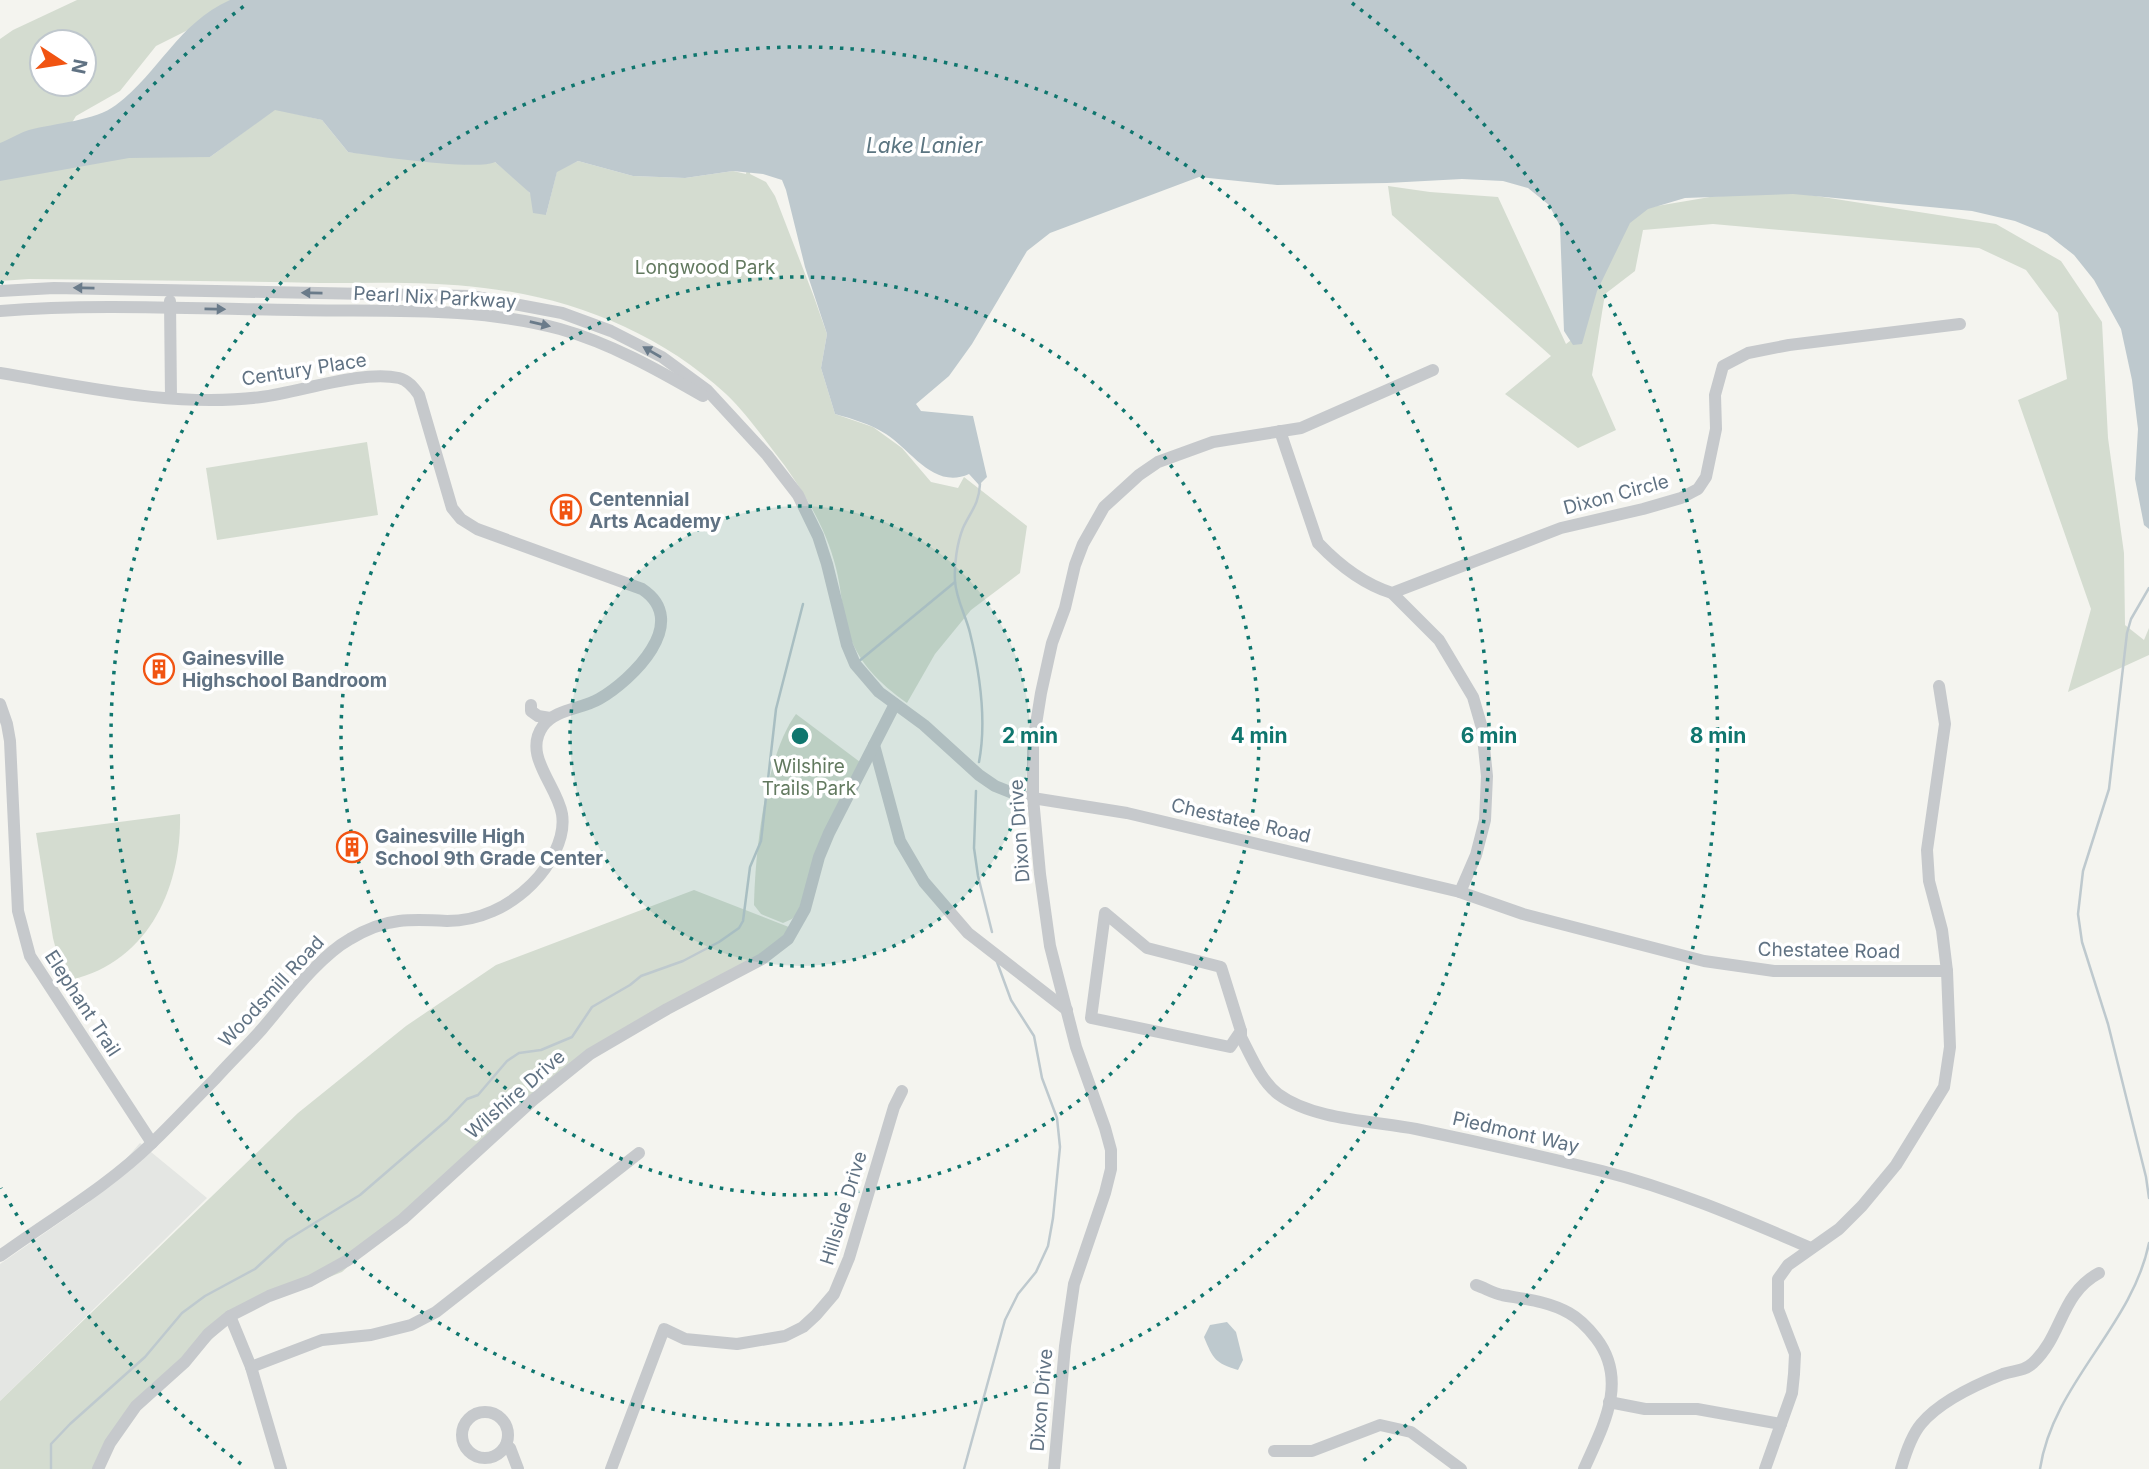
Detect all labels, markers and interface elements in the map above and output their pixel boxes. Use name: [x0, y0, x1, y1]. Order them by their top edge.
north arrow: [28, 28, 98, 98]
text: N: [66, 57, 92, 76]
water label: Lake Lanier: [866, 133, 983, 158]
park label: Longwood Park: [635, 256, 776, 279]
one-way arrow: [73, 282, 95, 294]
street label: Pearl Nix Parkway: [353, 282, 517, 313]
one-way arrow: [300, 287, 322, 298]
one-way arrow: [204, 303, 226, 315]
one-way arrow: [529, 319, 551, 330]
one-way arrow: [642, 346, 661, 358]
street label: Century Place: [240, 348, 368, 391]
street label: Dixon Circle: [1561, 469, 1671, 520]
place label: Centennial Arts Academy: [589, 488, 722, 533]
building icon: Centennial Arts Academy: [549, 493, 583, 527]
place label: Gainesville Highschool Bandroom: [182, 647, 387, 692]
building icon: Gainesville Highschool Bandroom: [142, 652, 176, 686]
text: 2 min: [1002, 723, 1058, 748]
text: 4 min: [1230, 723, 1288, 748]
text: 6 min: [1461, 723, 1517, 748]
text: 8 min: [1690, 723, 1746, 748]
centre of rings: [788, 724, 812, 748]
park label: Wilshire Trails Park: [762, 755, 857, 800]
street label: Dixon Drive: [1004, 779, 1035, 883]
street label: Chestatee Road: [1169, 793, 1313, 848]
place label: Gainesville High School 9th Grade Center: [375, 825, 603, 870]
building icon: Gainesville High School 9th Grade Center: [335, 830, 369, 864]
street label: Woodsmill Road: [214, 931, 329, 1052]
street label: Chestatee Road: [1758, 938, 1900, 963]
street label: Elephant Trail: [40, 946, 125, 1061]
street label: Wilshire Drive: [461, 1045, 570, 1144]
street label: Piedmont Way: [1450, 1107, 1582, 1158]
street label: Hillside Drive: [815, 1148, 872, 1268]
street label: Dixon Drive: [1026, 1348, 1057, 1453]

